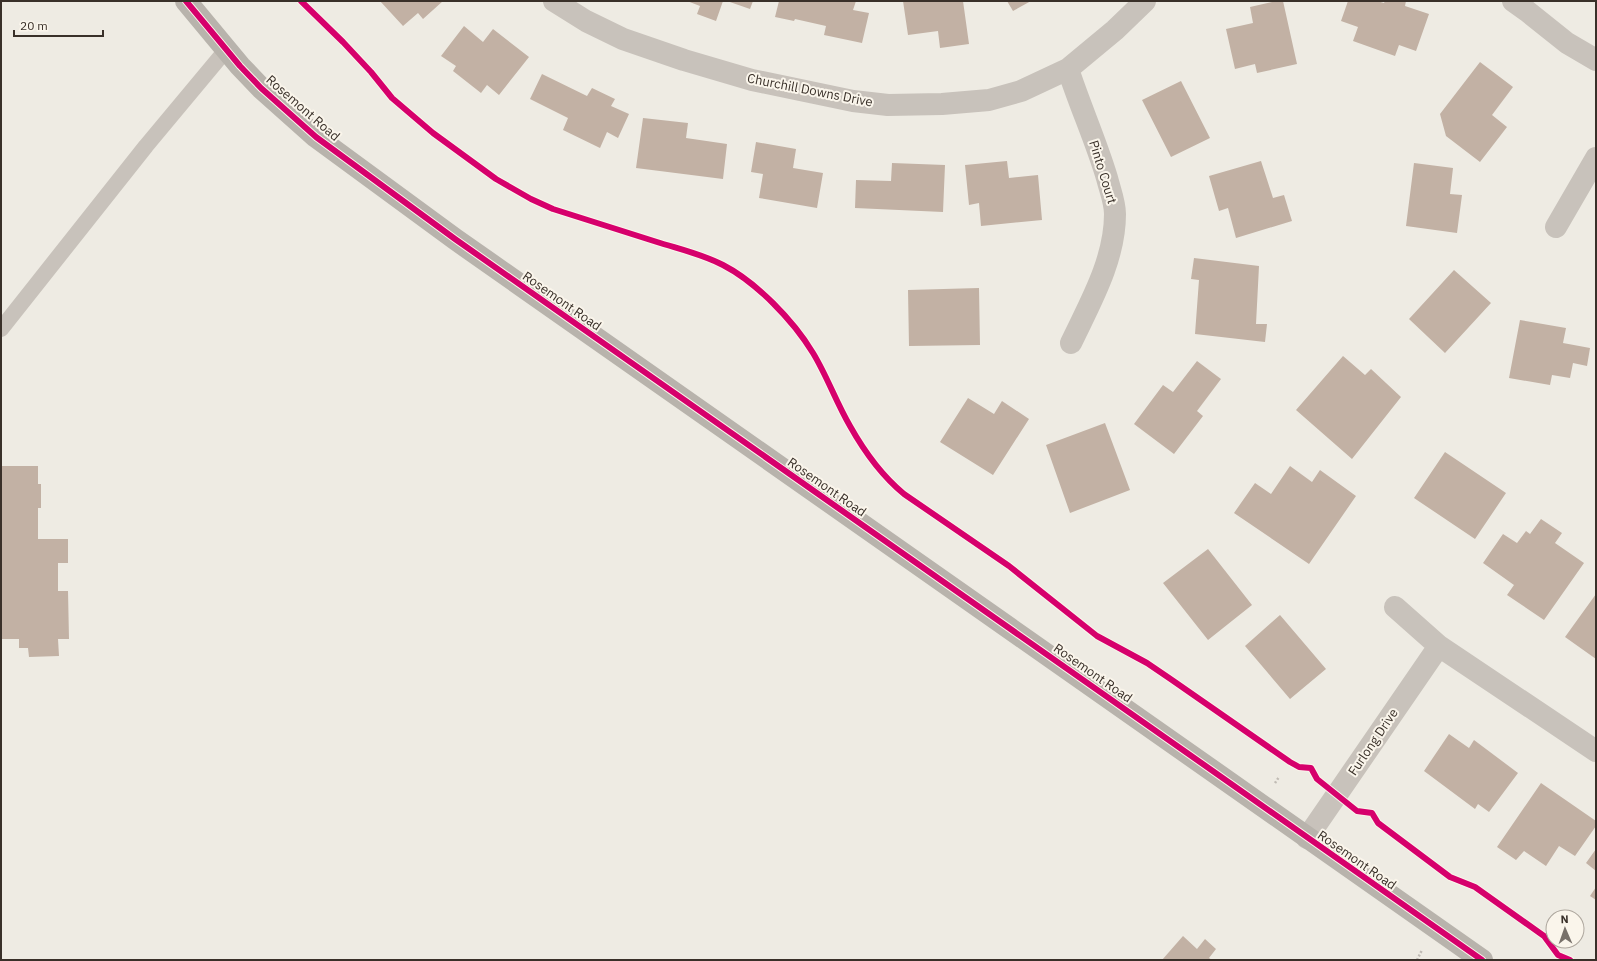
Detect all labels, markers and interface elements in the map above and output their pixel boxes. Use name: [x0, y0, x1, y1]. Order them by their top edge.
scale bar: [14, 12, 103, 38]
text: 20 m: [20, 18, 48, 33]
street label: Churchill Downs Drive: [746, 69, 874, 111]
street label: Rosemont Road: [263, 71, 343, 145]
street label: Pinto Court: [1085, 138, 1121, 206]
street label: Rosemont Road: [519, 268, 605, 334]
street label: Rosemont Road: [784, 454, 870, 520]
street label: Rosemont Road: [1050, 640, 1136, 706]
street label: Furlong Drive: [1344, 705, 1402, 779]
street label: Rosemont Road: [1314, 827, 1400, 893]
north arrow: [1545, 909, 1585, 949]
text: N: [1560, 912, 1569, 926]

